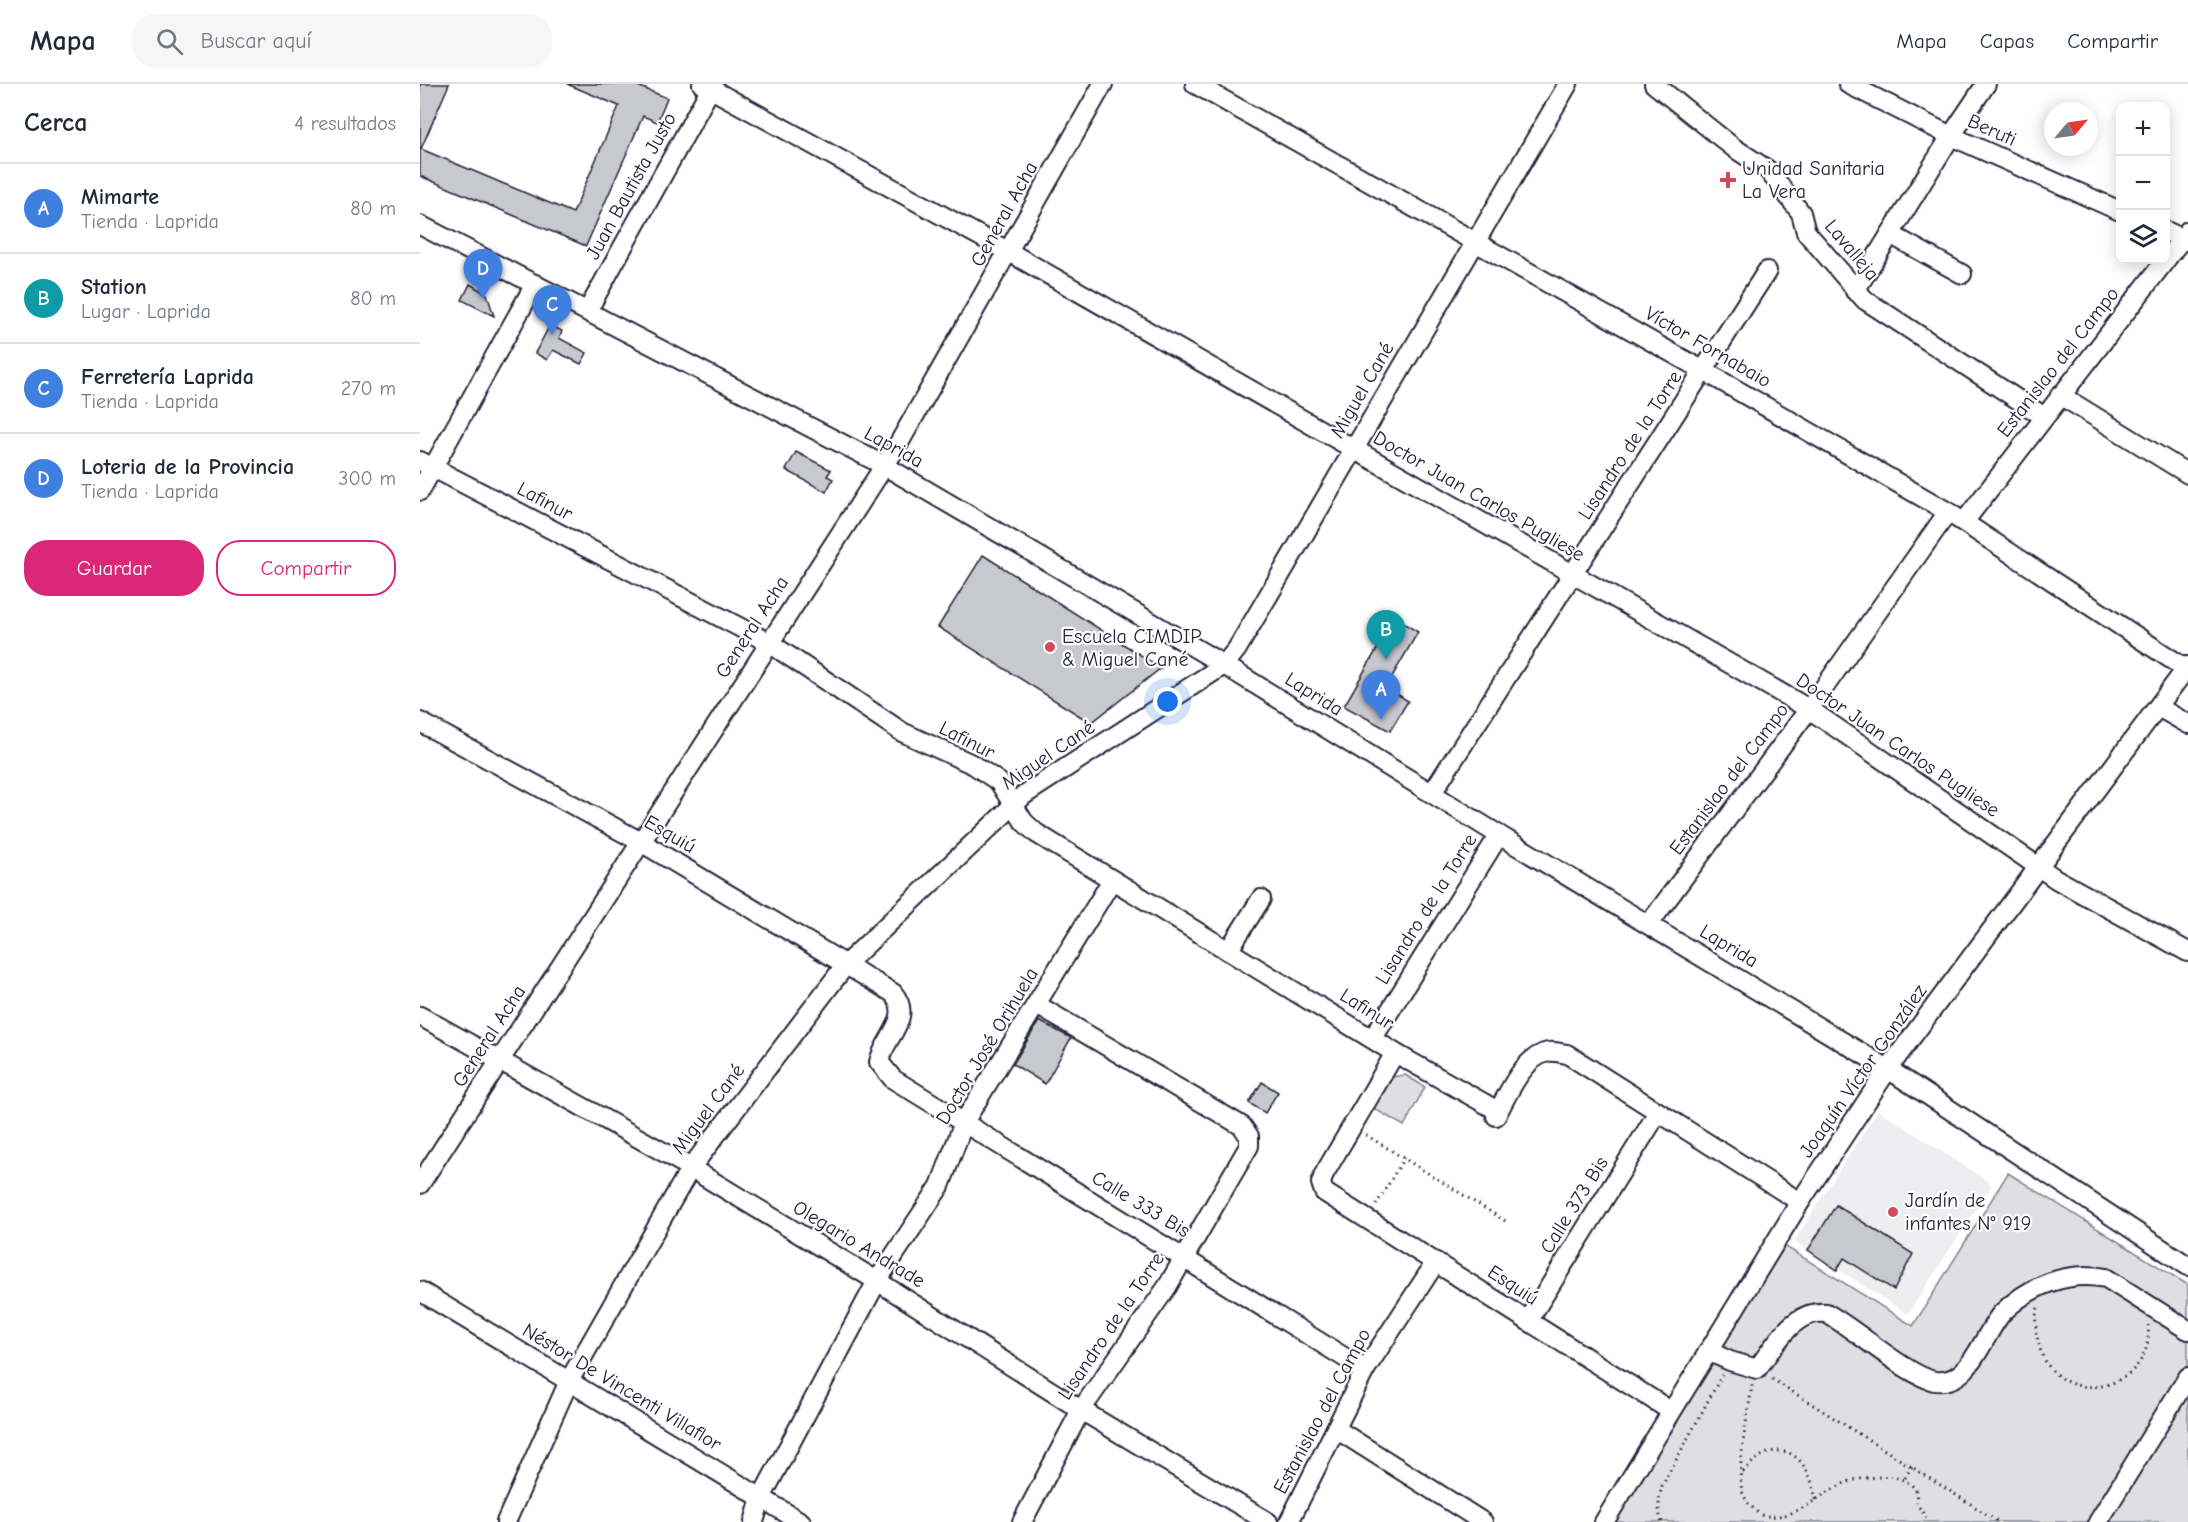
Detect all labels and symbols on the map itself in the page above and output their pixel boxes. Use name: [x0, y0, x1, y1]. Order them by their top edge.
north arrow: [2044, 102, 2098, 156]
street label: Juan Bautista Justo: [581, 108, 681, 264]
street label: Beruti: [1964, 109, 2020, 151]
street label: General Acha: [966, 157, 1042, 271]
place label: Unidad Sanitaria La Vera: [1742, 157, 1885, 203]
marker: Unidad Sanitaria La Vera: [1719, 171, 1737, 189]
street label: Lavalleja: [1820, 215, 1884, 285]
pin: D: [464, 250, 502, 299]
street label: Estanislao del Campo: [1992, 283, 2124, 441]
pin: C: [532, 286, 572, 335]
street label: Víctor Fornabaio: [1641, 302, 1775, 392]
street label: Miguel Cané: [1325, 338, 1399, 442]
street label: Lisandro de la Torre: [1573, 366, 1687, 524]
street label: Laprida: [860, 421, 928, 473]
street label: Doctor Juan Carlos Pugliese: [1369, 426, 1589, 566]
street label: Lafinur: [513, 477, 577, 525]
street label: General Acha: [711, 572, 793, 682]
pin: B: [1366, 610, 1406, 660]
place label: Escuela CIMDIP & Miguel Cané: [1062, 625, 1202, 671]
marker: Escuela CIMDIP & Miguel Cané: [1043, 640, 1057, 654]
street label: Laprida: [1281, 667, 1347, 721]
street label: Doctor Juan Carlos Pugliese: [1792, 668, 2004, 822]
pin: A: [1362, 670, 1400, 720]
your location: [1153, 687, 1182, 716]
street label: Estanislao del Campo: [1665, 699, 1793, 859]
street label: Lafinur: [935, 716, 999, 764]
street label: Miguel Cané: [997, 716, 1099, 794]
street label: Esquiú: [640, 810, 700, 858]
street label: Lisandro de la Torre: [1370, 830, 1482, 988]
street label: Laprida: [1696, 920, 1762, 972]
street label: Doctor José Orihuela: [931, 963, 1043, 1129]
street label: Joaquín Víctor González: [1795, 980, 1932, 1162]
street label: General Acha: [448, 981, 530, 1091]
street label: Lafinur: [1336, 984, 1398, 1034]
street label: Miguel Cané: [667, 1059, 749, 1159]
street label: Calle 373 Bis: [1535, 1152, 1613, 1258]
street label: Calle 333 Bis: [1088, 1166, 1194, 1242]
place label: Jardín de infantes N° 919: [1905, 1189, 2031, 1235]
street label: Olegario Andrade: [789, 1196, 929, 1292]
marker: Jardín de infantes N° 919: [1886, 1205, 1900, 1219]
street label: Lisandro de la Torre: [1053, 1248, 1169, 1404]
street label: Esquiú: [1483, 1260, 1543, 1310]
street label: Néstor De Vincenti Villaflor: [518, 1318, 726, 1456]
street label: Estanislao del Campo: [1269, 1324, 1375, 1498]

